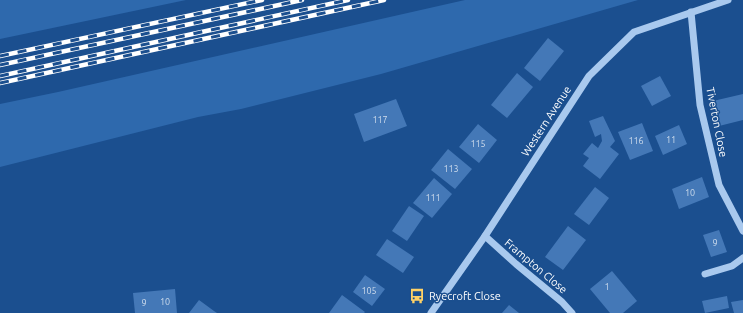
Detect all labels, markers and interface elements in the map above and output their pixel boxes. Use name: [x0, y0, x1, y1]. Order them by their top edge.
street label: Western Avenue: [519, 84, 573, 158]
street label: Tiverton Close: [704, 86, 730, 158]
house number: 117: [372, 115, 388, 125]
house number: 11: [666, 135, 676, 145]
house number: 116: [628, 136, 644, 146]
house number: 115: [470, 139, 486, 149]
house number: 113: [443, 164, 459, 174]
house number: 10: [685, 188, 695, 198]
house number: 111: [425, 193, 441, 203]
street label: Frampton Close: [502, 236, 570, 296]
house number: 9: [712, 238, 718, 248]
house number: 1: [604, 282, 610, 292]
house number: 105: [361, 286, 377, 296]
bus stop icon: Ryecroft Close: [408, 287, 426, 305]
place label: Ryecroft Close: [429, 290, 501, 302]
house number: 10: [160, 297, 170, 307]
house number: 9: [141, 298, 147, 308]

